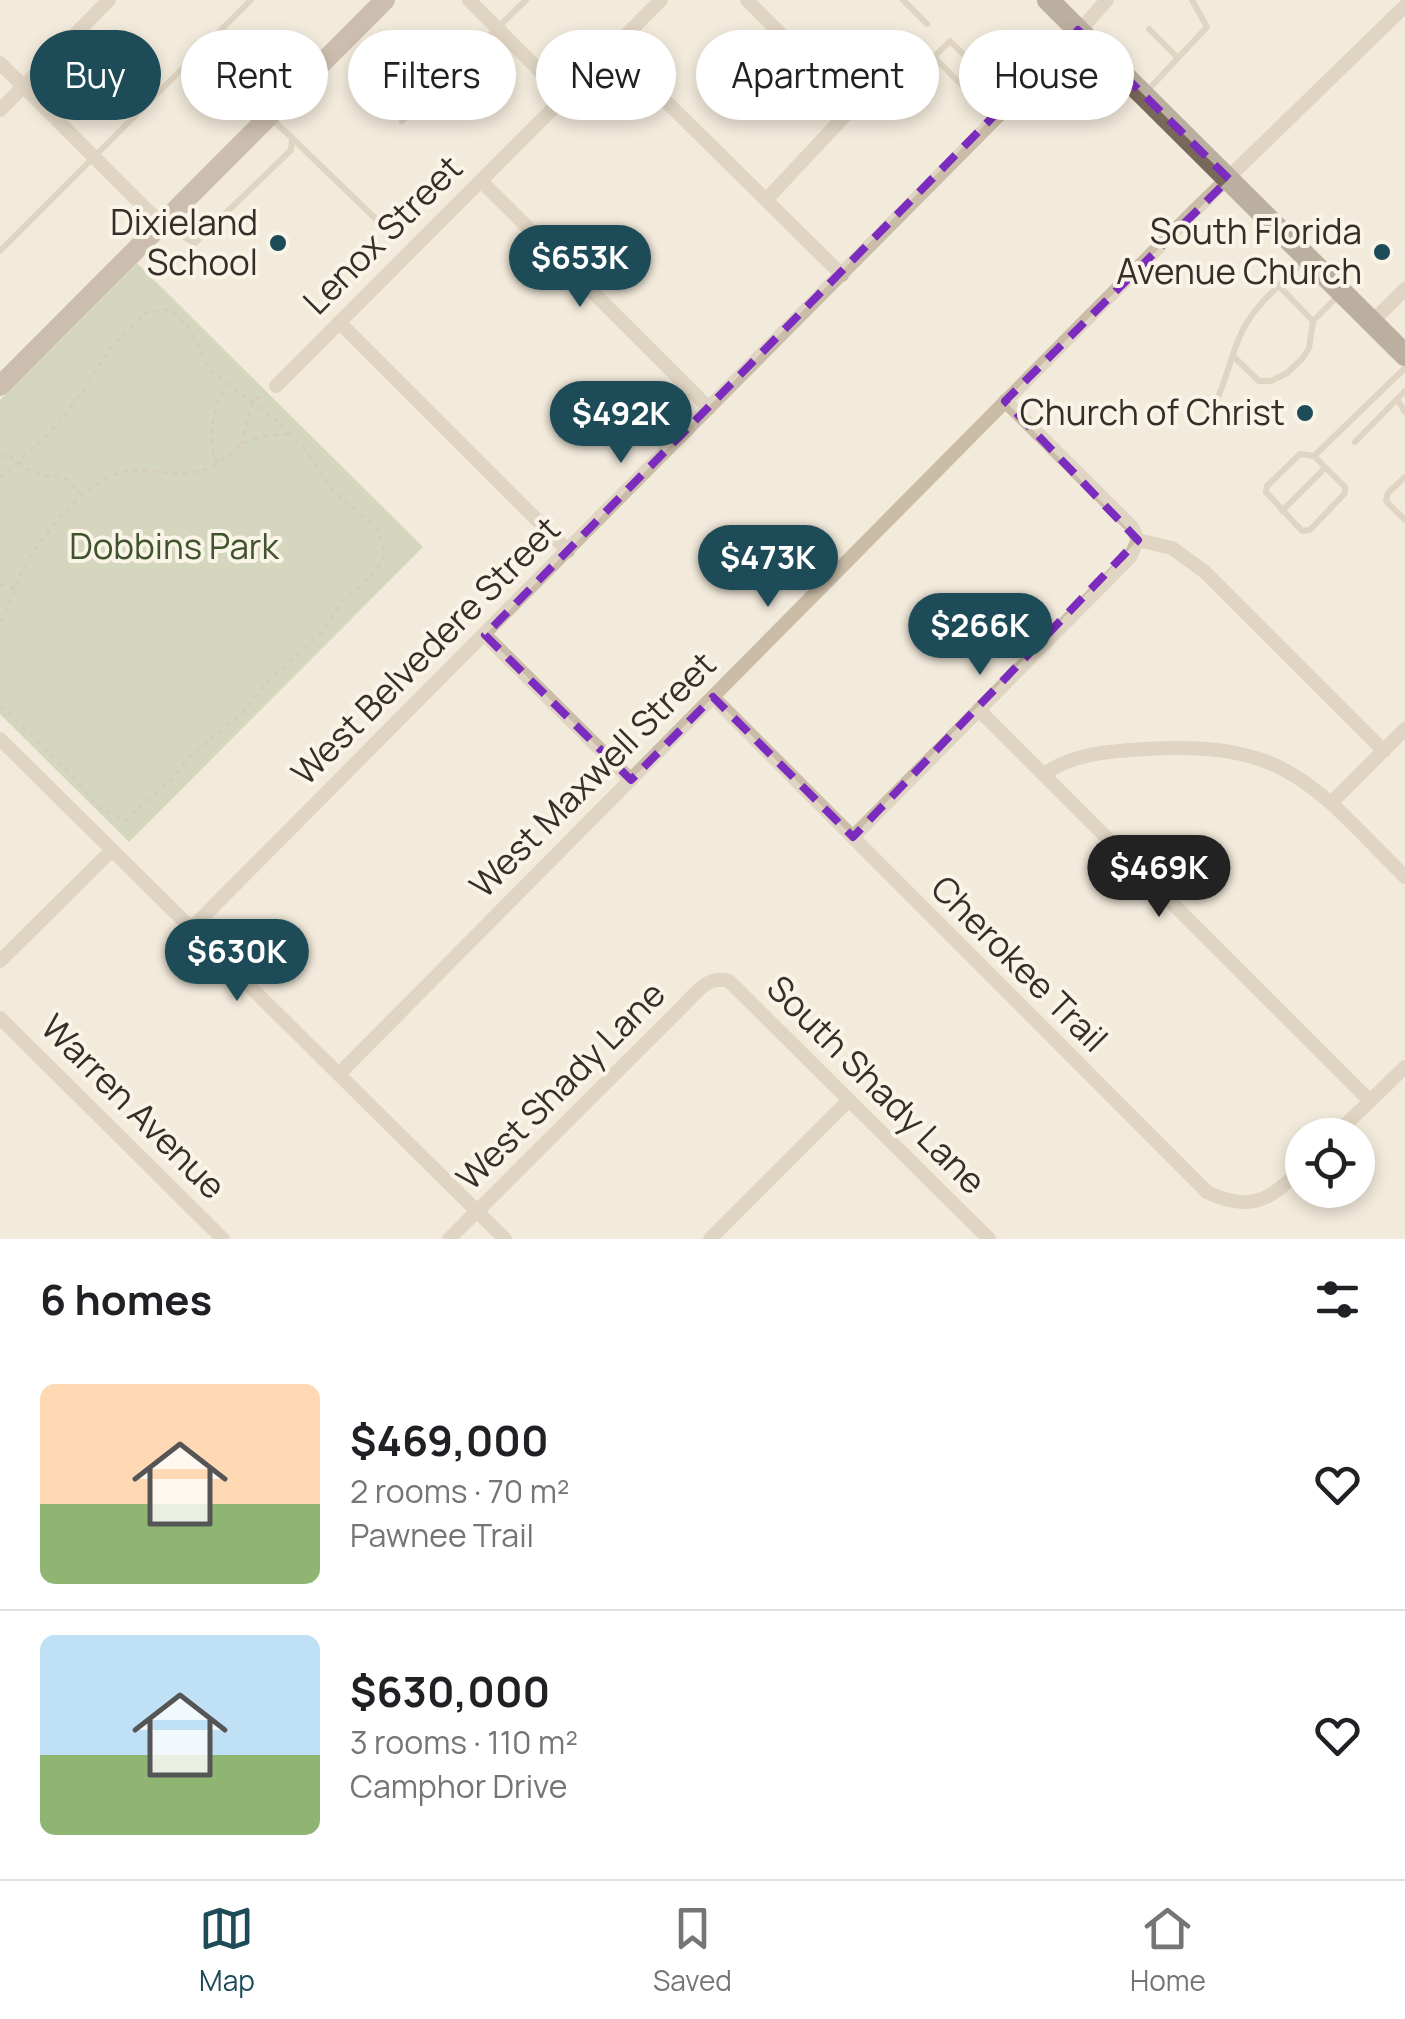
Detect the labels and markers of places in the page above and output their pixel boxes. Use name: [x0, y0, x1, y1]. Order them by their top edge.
place label: Dixieland School: [110, 198, 258, 286]
place label: South Florida Avenue Church: [1116, 207, 1362, 295]
pin: $653K: [510, 225, 650, 310]
marker: Dixieland School: [267, 232, 289, 254]
marker: South Florida Avenue Church: [1371, 241, 1393, 263]
pin: $492K: [551, 381, 691, 466]
place label: Church of Christ: [1020, 388, 1285, 436]
marker: Church of Christ: [1294, 402, 1316, 424]
pin: $473K: [698, 525, 838, 610]
pin: $266K: [910, 593, 1050, 678]
pin: $469K: [1089, 835, 1229, 920]
pin: $630K: [167, 919, 307, 1004]

